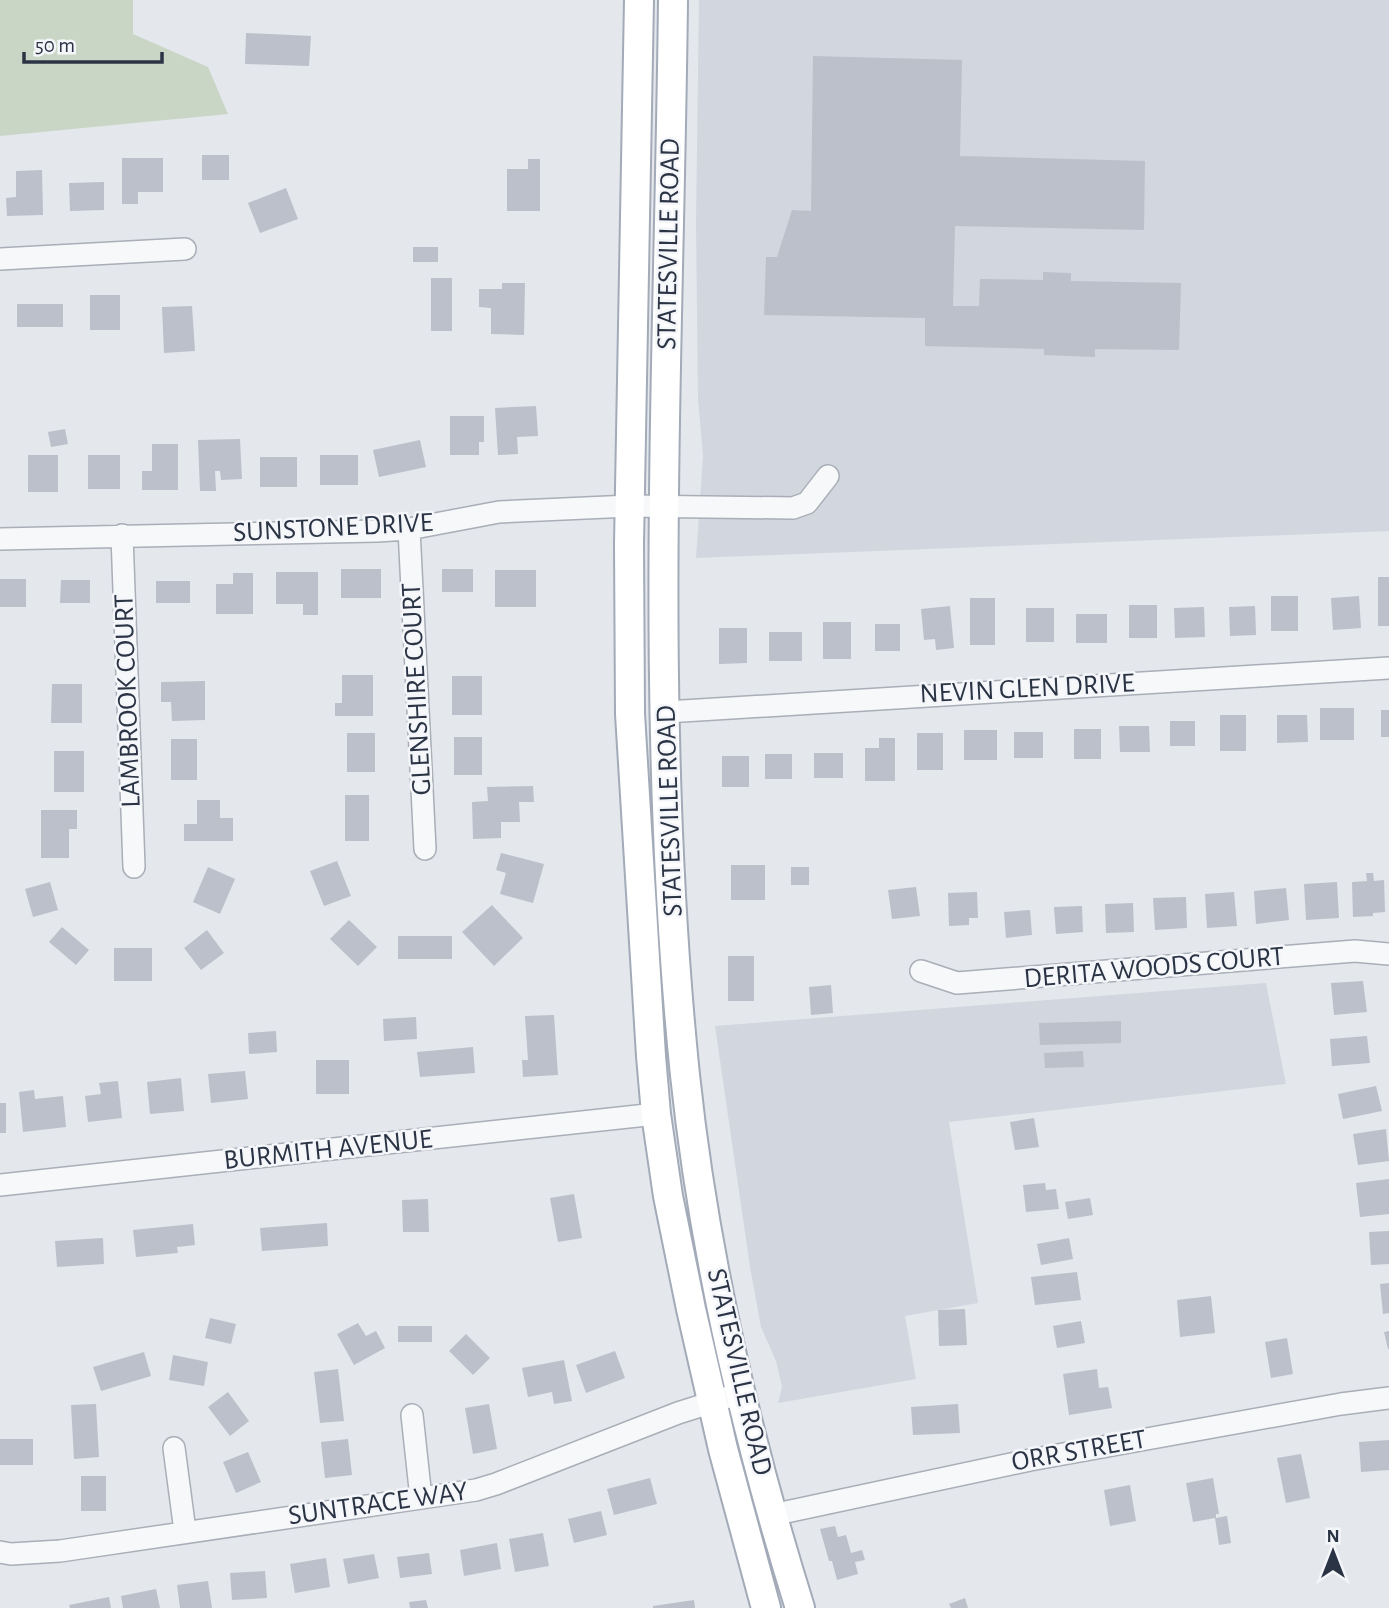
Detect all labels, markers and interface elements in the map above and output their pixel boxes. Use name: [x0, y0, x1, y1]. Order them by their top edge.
scale bar: [24, 21, 163, 65]
text: 50 m: [35, 35, 75, 56]
street label: STATESVILLE ROAD: [653, 138, 685, 350]
street label: SUNSTONE DRIVE: [232, 509, 434, 547]
street label: GLENSHIRE COURT: [397, 582, 437, 796]
street label: LAMBROOK COURT: [110, 593, 146, 808]
street label: NEVIN GLEN DRIVE: [919, 669, 1135, 709]
street label: STATESVILLE ROAD: [652, 705, 688, 917]
street label: DERITA WOODS COURT: [1023, 943, 1286, 993]
street label: BURMITH AVENUE: [222, 1125, 434, 1175]
street label: STATESVILLE ROAD: [702, 1266, 776, 1478]
street label: ORR STREET: [1009, 1425, 1149, 1477]
street label: SUNTRACE WAY: [286, 1477, 470, 1530]
north arrow: [1298, 1517, 1368, 1587]
text: N: [1326, 1527, 1340, 1546]

